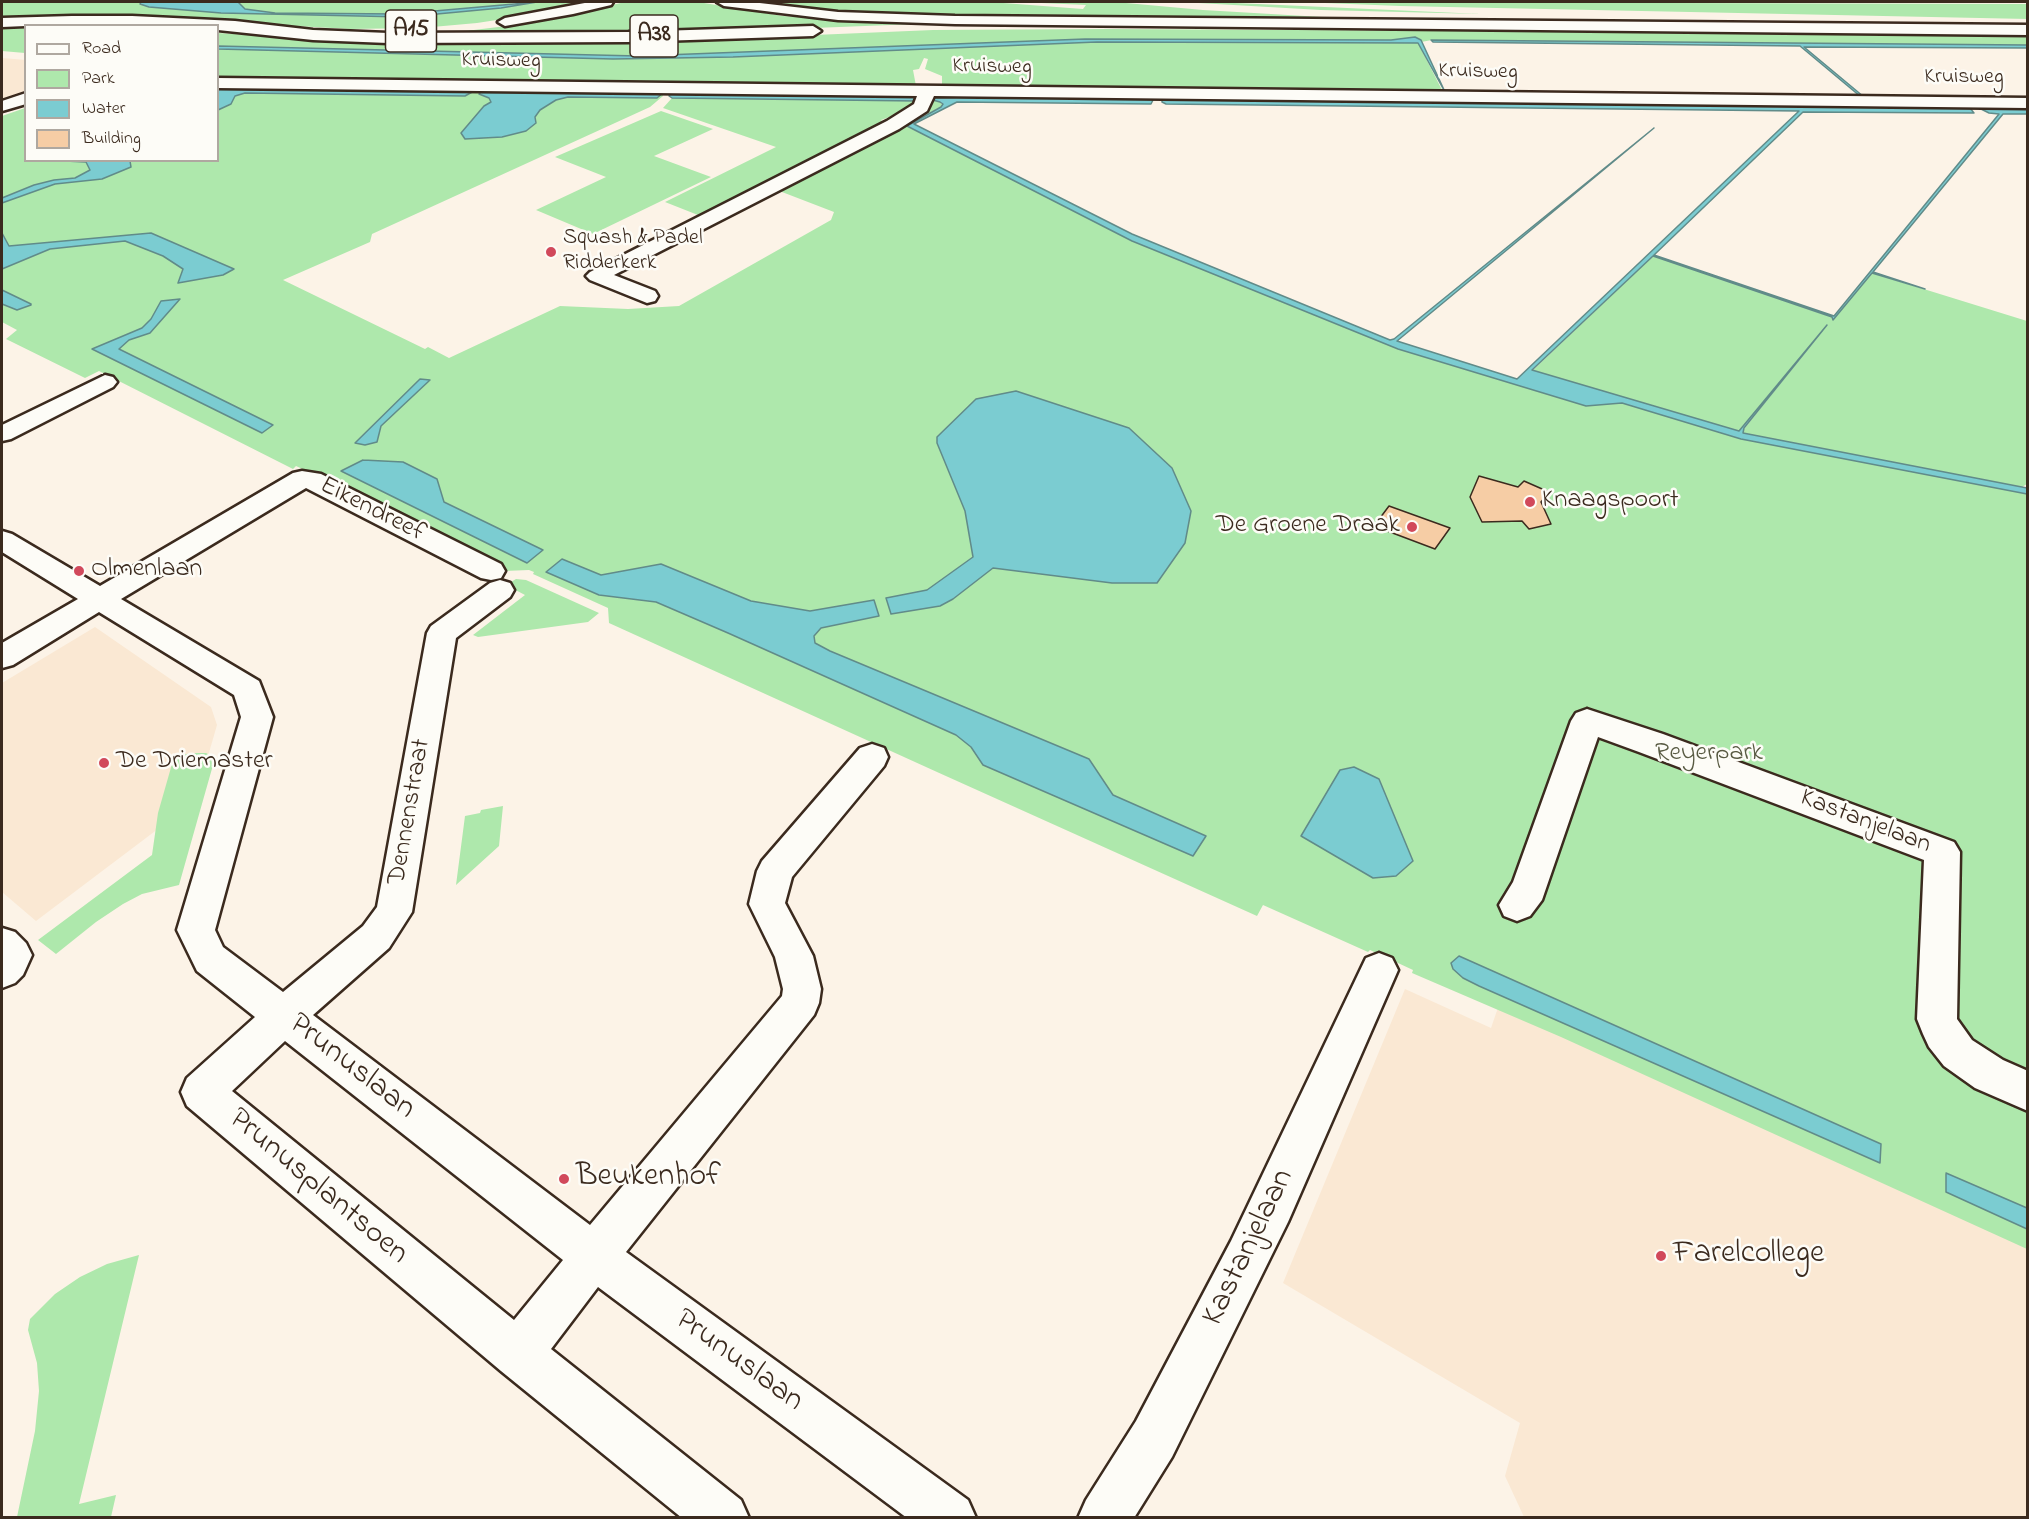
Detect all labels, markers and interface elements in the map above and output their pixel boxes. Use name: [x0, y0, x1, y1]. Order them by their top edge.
road number: A15: [386, 10, 436, 52]
road number: A38: [630, 15, 678, 57]
legend: [24, 24, 219, 162]
text: Road: [82, 36, 121, 62]
street label: Kruisweg: [461, 48, 541, 76]
street label: Kruisweg: [952, 54, 1032, 82]
street label: Kruisweg: [1438, 59, 1518, 87]
street label: Kruisweg: [1924, 65, 2004, 91]
text: Park: [82, 66, 115, 92]
text: Water: [82, 96, 125, 122]
text: Building: [82, 126, 141, 152]
place label: Squash & Padel Ridderkerk: [563, 226, 703, 278]
marker: Squash & Padel Ridderkerk: [544, 245, 558, 259]
street label: Eikendreef: [314, 471, 430, 551]
place label: Knaagspoort: [1542, 486, 1678, 518]
marker: Knaagspoort: [1523, 495, 1537, 509]
place label: De Groene Draak: [1216, 511, 1400, 543]
marker: De Groene Draak: [1405, 520, 1419, 534]
place label: Olmenlaan: [91, 555, 202, 587]
marker: Olmenlaan: [72, 564, 86, 578]
street label: Dennenstraat: [383, 737, 439, 887]
park label: Reyerpark: [1655, 739, 1763, 771]
place label: De Driemaster: [116, 747, 273, 779]
marker: De Driemaster: [97, 756, 111, 770]
street label: Kastanjelaan: [1795, 784, 1935, 862]
street label: Prunuslaan: [280, 1006, 422, 1130]
street label: Prunusplantsoen: [219, 1101, 415, 1275]
place label: Beukenhof: [576, 1160, 721, 1198]
street label: Kastanjelaan: [1196, 1163, 1304, 1333]
marker: Beukenhof: [557, 1172, 571, 1186]
place label: Farelcollege: [1673, 1237, 1824, 1275]
marker: Farelcollege: [1654, 1249, 1668, 1263]
street label: Prunuslaan: [666, 1302, 810, 1422]

